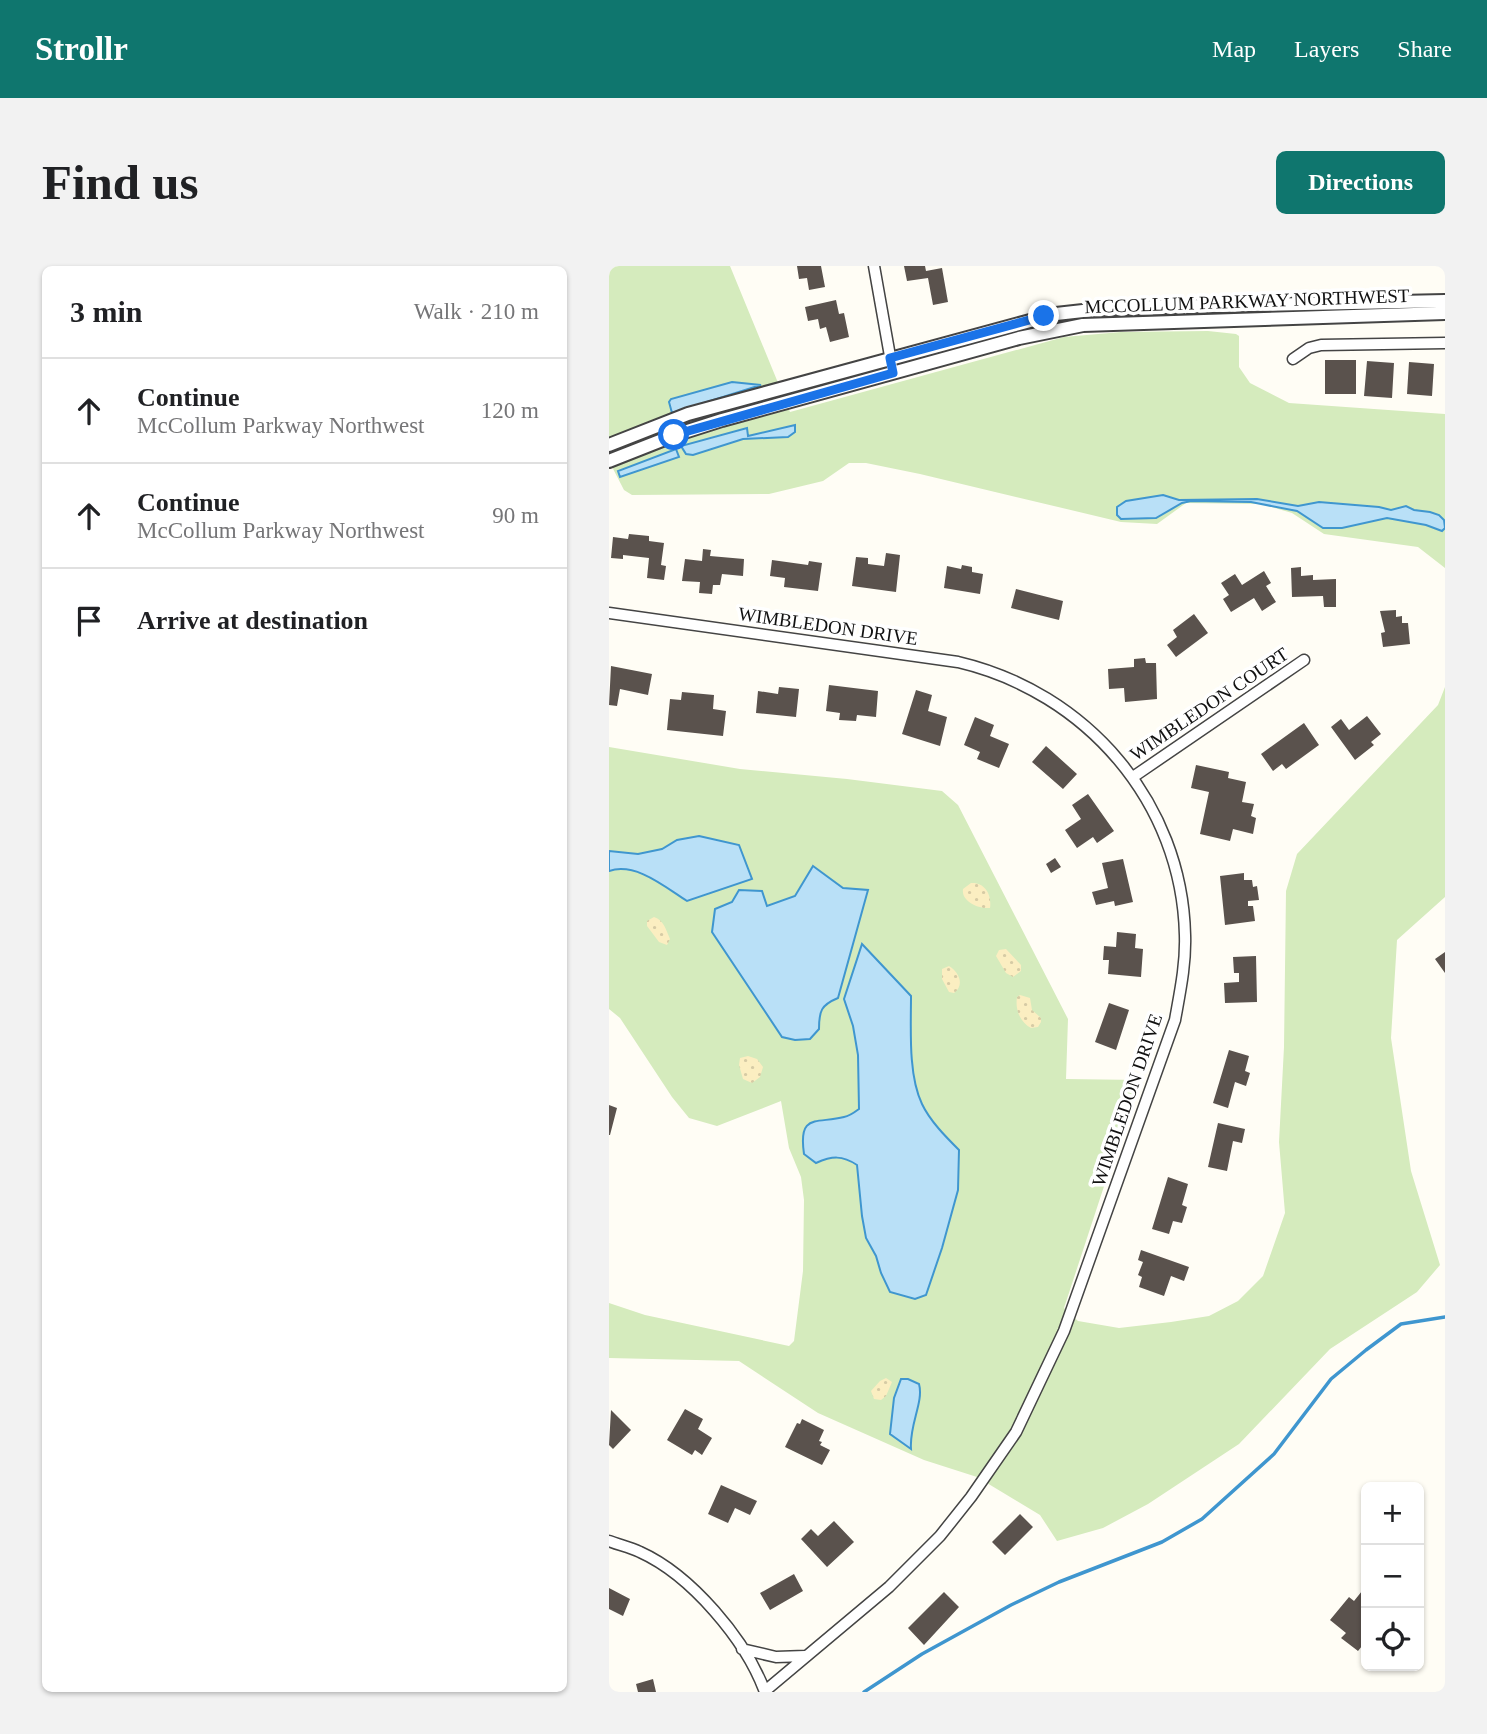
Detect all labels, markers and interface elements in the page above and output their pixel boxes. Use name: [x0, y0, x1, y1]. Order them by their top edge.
text: Strollr: [35, 31, 128, 67]
text: Map: [1212, 36, 1256, 62]
text: Layers: [1294, 36, 1359, 62]
text: Share: [1397, 36, 1452, 62]
button: Directions: [1276, 151, 1445, 214]
text: Find us: [42, 155, 199, 210]
street label: MCCOLLUM PARKWAY NORTHWEST: [1084, 285, 1410, 317]
text: 3 min: [70, 295, 143, 328]
text: Walk · 210 m: [414, 299, 539, 324]
route end: [1028, 300, 1059, 331]
text: Continue: [137, 383, 240, 412]
icon: ahead: [70, 392, 108, 430]
text: 120 m: [481, 398, 539, 423]
text: McCollum Parkway Northwest: [137, 413, 424, 438]
route start: [658, 419, 689, 450]
text: Continue: [137, 488, 240, 517]
icon: ahead: [70, 497, 108, 535]
text: 90 m: [492, 503, 539, 528]
text: McCollum Parkway Northwest: [137, 518, 424, 543]
icon: arrive: [70, 602, 108, 640]
street label: WIMBLEDON DRIVE: [737, 603, 919, 649]
text: Arrive at destination: [137, 606, 368, 635]
street label: WIMBLEDON COURT: [1126, 643, 1292, 765]
street label: WIMBLEDON DRIVE: [1088, 1011, 1166, 1189]
map controls: [1361, 1482, 1424, 1671]
button: +: [1361, 1482, 1424, 1545]
button: −: [1361, 1545, 1424, 1608]
button: locate: [1361, 1608, 1424, 1671]

